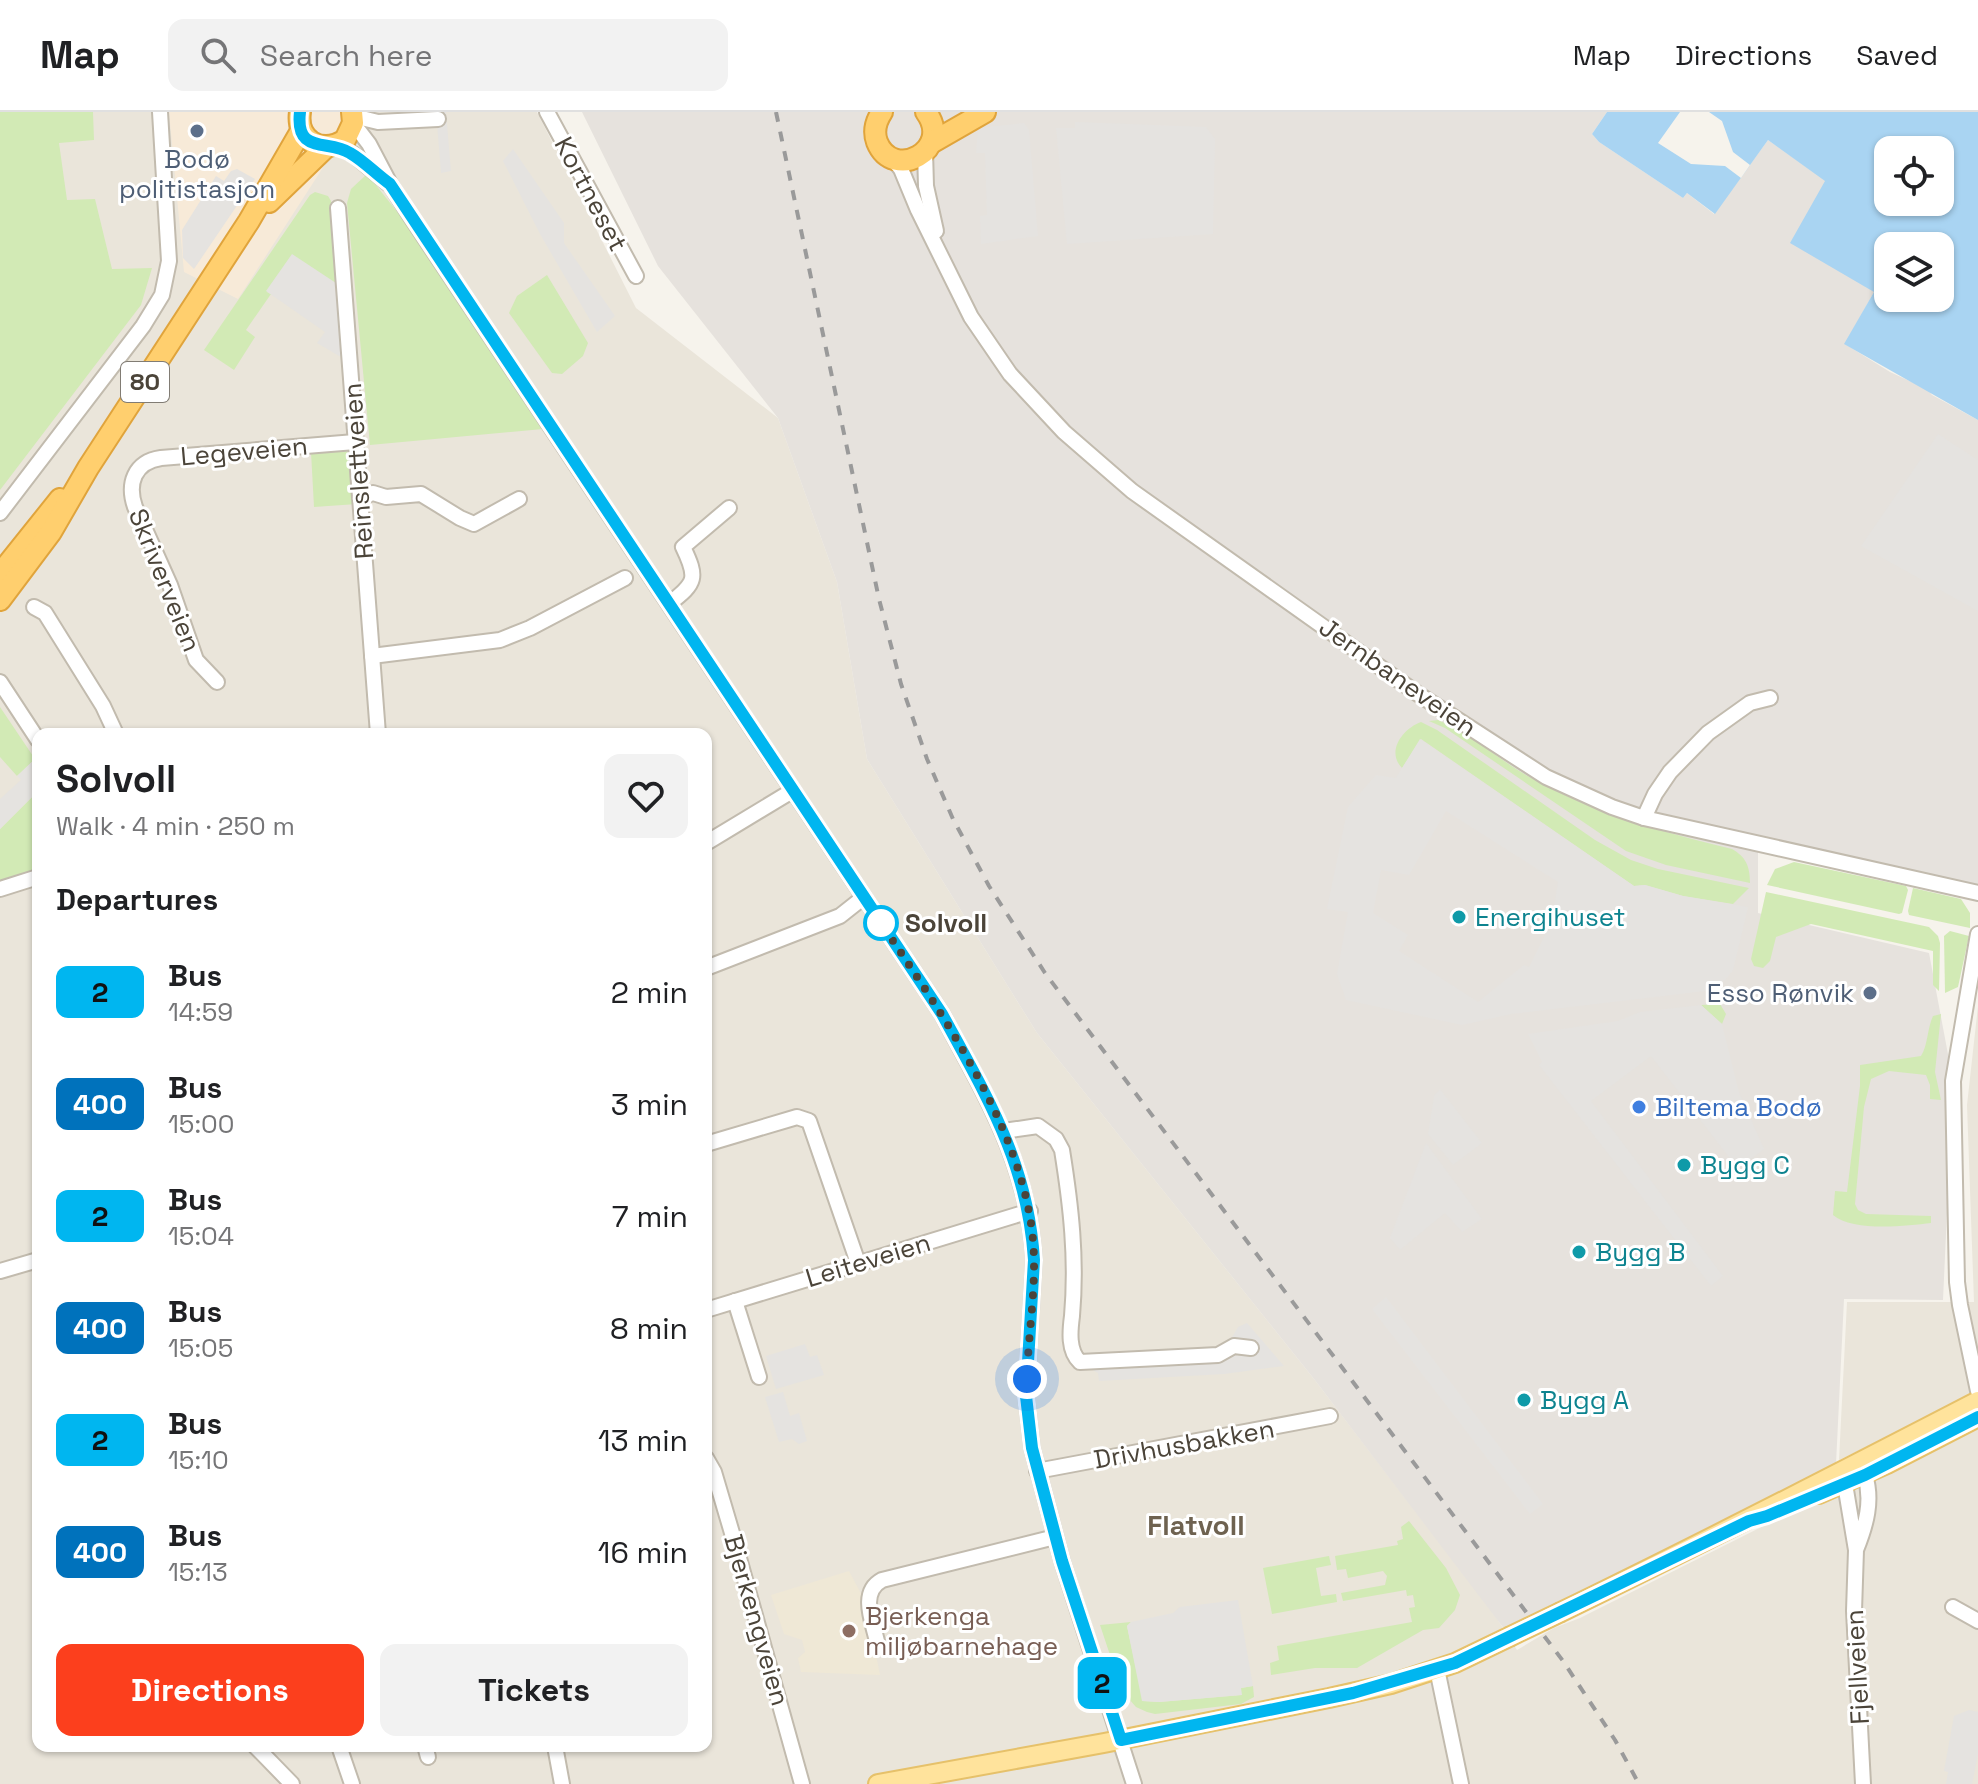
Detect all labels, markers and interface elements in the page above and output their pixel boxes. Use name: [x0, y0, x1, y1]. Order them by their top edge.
search box: [168, 19, 728, 91]
text: Map: [40, 31, 120, 79]
icon: search: [196, 33, 240, 77]
text: Search here: [260, 36, 433, 75]
text: Map: [1573, 37, 1631, 73]
text: Directions: [1675, 37, 1812, 73]
text: Saved: [1856, 37, 1938, 73]
marker: Bodø politistasjon: [188, 122, 206, 140]
street label: Kortneset: [547, 131, 635, 257]
map controls: [1874, 136, 1954, 312]
button: locate: [1874, 136, 1954, 216]
place label: Bodø politistasjon: [119, 142, 275, 206]
button: layers: [1874, 232, 1954, 312]
road number: 80: [121, 362, 169, 402]
street label: Reinslettveien: [335, 382, 381, 560]
street label: Legeveien: [179, 429, 309, 473]
street label: Skriverveien: [121, 503, 209, 657]
street label: Jernbaneveien: [1312, 610, 1484, 744]
button: heart: [604, 754, 688, 838]
text: Solvoll: [56, 755, 176, 803]
text: Walk · 4 min · 250 m: [56, 809, 295, 843]
text: Departures: [56, 880, 218, 919]
place label: Energihuset: [1475, 900, 1626, 934]
marker: Solvoll: [864, 906, 898, 940]
place label: Solvoll: [905, 906, 987, 940]
marker: Energihuset: [1450, 908, 1468, 926]
text: Bus: [168, 956, 222, 995]
text: 2 min: [611, 973, 688, 1012]
text: 2: [92, 974, 108, 1010]
place label: Esso Rønvik: [1707, 976, 1854, 1010]
marker: Esso Rønvik: [1861, 984, 1879, 1002]
text: 14:59: [168, 995, 233, 1029]
text: Bus: [168, 1068, 222, 1107]
text: 3 min: [611, 1085, 688, 1124]
text: 400: [73, 1086, 127, 1122]
place label: Biltema Bodø: [1655, 1090, 1822, 1124]
marker: Biltema Bodø: [1630, 1098, 1648, 1116]
text: 15:00: [168, 1107, 234, 1141]
place label: Bygg C: [1700, 1148, 1790, 1182]
marker: Bygg C: [1675, 1156, 1693, 1174]
text: Bus: [168, 1180, 222, 1219]
text: 7 min: [612, 1197, 688, 1236]
text: 2: [92, 1198, 108, 1234]
text: 15:04: [168, 1219, 234, 1253]
street label: Leiteveien: [801, 1225, 935, 1295]
place label: Bygg B: [1595, 1235, 1685, 1269]
marker: Bygg B: [1570, 1243, 1588, 1261]
text: Bus: [168, 1292, 222, 1331]
text: 8 min: [610, 1309, 688, 1348]
text: 400: [73, 1310, 127, 1346]
text: 15:05: [168, 1331, 233, 1365]
your location: [1007, 1359, 1047, 1399]
place label: Bygg A: [1540, 1383, 1629, 1417]
marker: Bygg A: [1515, 1391, 1533, 1409]
text: Bus: [168, 1404, 222, 1443]
street label: Drivhusbakken: [1091, 1411, 1277, 1477]
text: 13 min: [598, 1421, 688, 1460]
text: 2: [92, 1422, 108, 1458]
text: 15:10: [168, 1443, 229, 1477]
district label: Flatvoll: [1147, 1507, 1245, 1543]
text: Bus: [168, 1516, 222, 1555]
street label: Bjerkengveien: [716, 1530, 798, 1710]
text: 16 min: [598, 1533, 688, 1572]
text: 400: [73, 1534, 127, 1570]
text: 15:13: [168, 1555, 228, 1589]
place label: Bjerkenga miljøbarnehage: [865, 1599, 1058, 1663]
street label: Fjellveien: [1837, 1609, 1877, 1725]
marker: Bjerkenga miljøbarnehage: [840, 1622, 858, 1640]
button: Directions: [56, 1644, 364, 1736]
button: Tickets: [380, 1644, 688, 1736]
line badge: 2: [1076, 1657, 1128, 1709]
text: 2: [1094, 1665, 1110, 1701]

